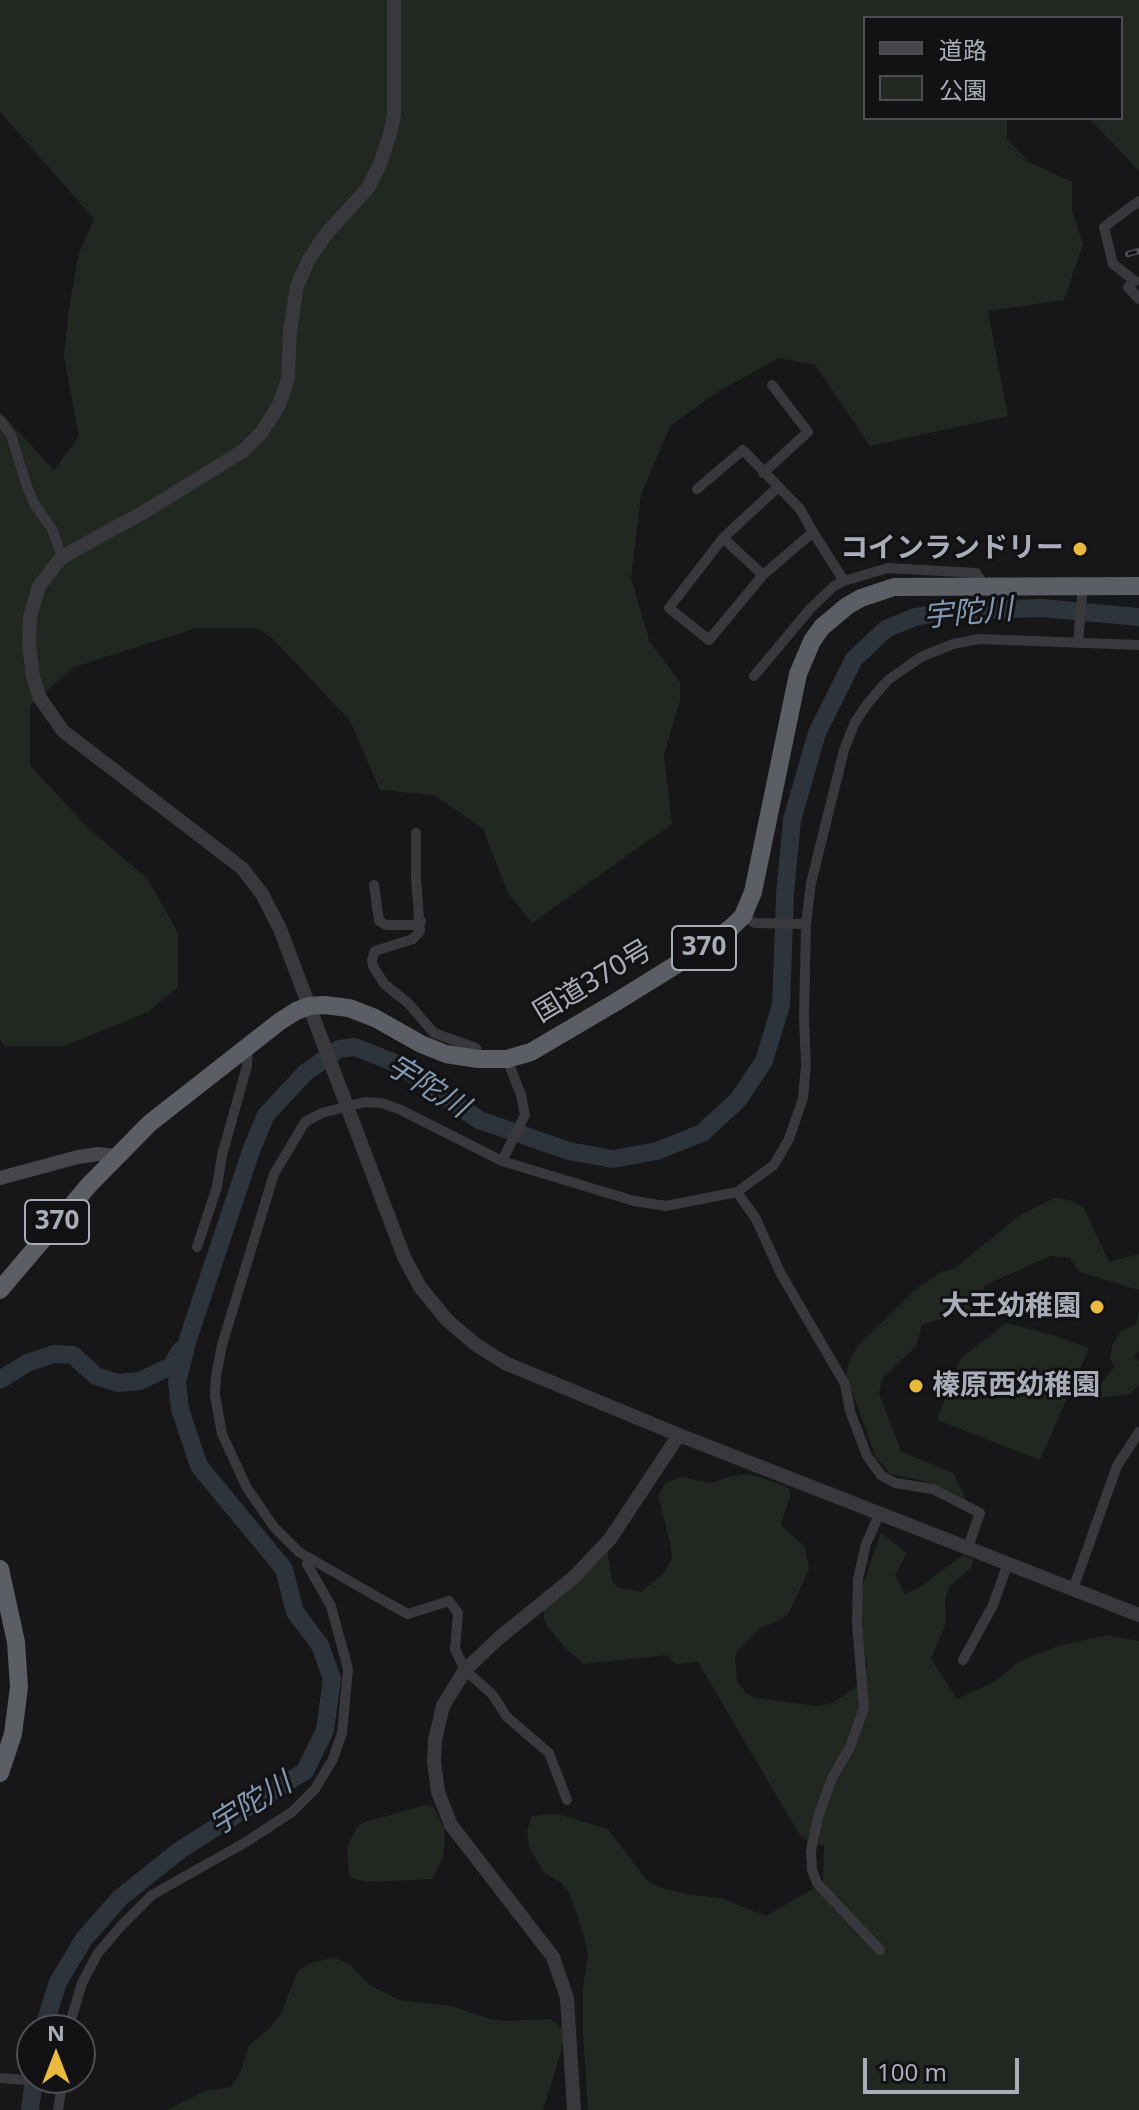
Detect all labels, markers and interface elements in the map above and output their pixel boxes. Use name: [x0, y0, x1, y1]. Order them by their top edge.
legend: [863, 16, 1123, 120]
text: 道路: [939, 33, 987, 66]
text: 公園: [939, 73, 987, 106]
place label: コインランドリー: [840, 532, 1064, 566]
marker: コインランドリー: [1071, 540, 1089, 558]
water label: 宇陀川: [922, 592, 1014, 636]
road number: 370: [672, 926, 736, 970]
street label: 国道370号: [528, 934, 658, 1030]
water label: 宇陀川: [379, 1048, 475, 1126]
road number: 370: [25, 1200, 89, 1244]
place label: 大王幼稚園: [941, 1290, 1081, 1324]
marker: 大王幼稚園: [1088, 1298, 1106, 1316]
place label: 榛原西幼稚園: [932, 1369, 1100, 1403]
marker: 榛原西幼稚園: [907, 1377, 925, 1395]
water label: 宇陀川: [203, 1766, 299, 1844]
north arrow: [16, 2014, 96, 2094]
text: N: [47, 2017, 65, 2047]
scale bar: [867, 2042, 1023, 2092]
text: 100 m: [877, 2055, 947, 2088]

